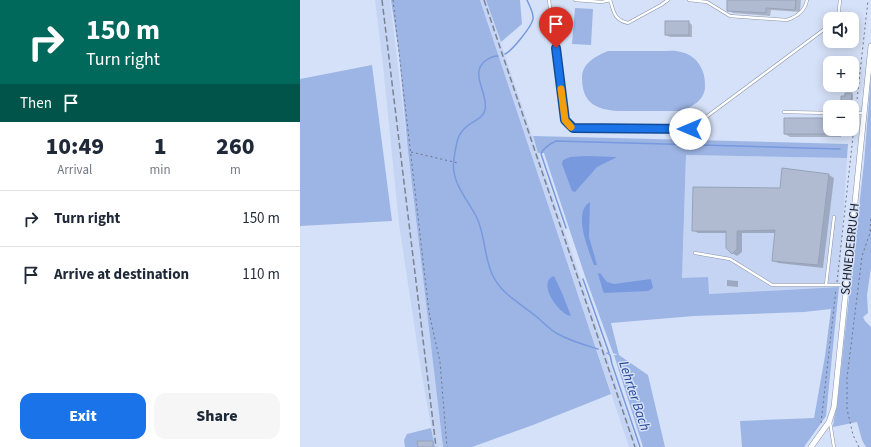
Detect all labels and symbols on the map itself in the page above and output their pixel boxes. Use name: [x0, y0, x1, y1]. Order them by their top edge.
pin: [539, 7.0, 573, 48]
position arrow: [669, 108, 711, 150]
street label: SCHNEDEBRUCH: [836, 202, 864, 296]
water label: Lehrter Bach: [613, 358, 655, 434]

